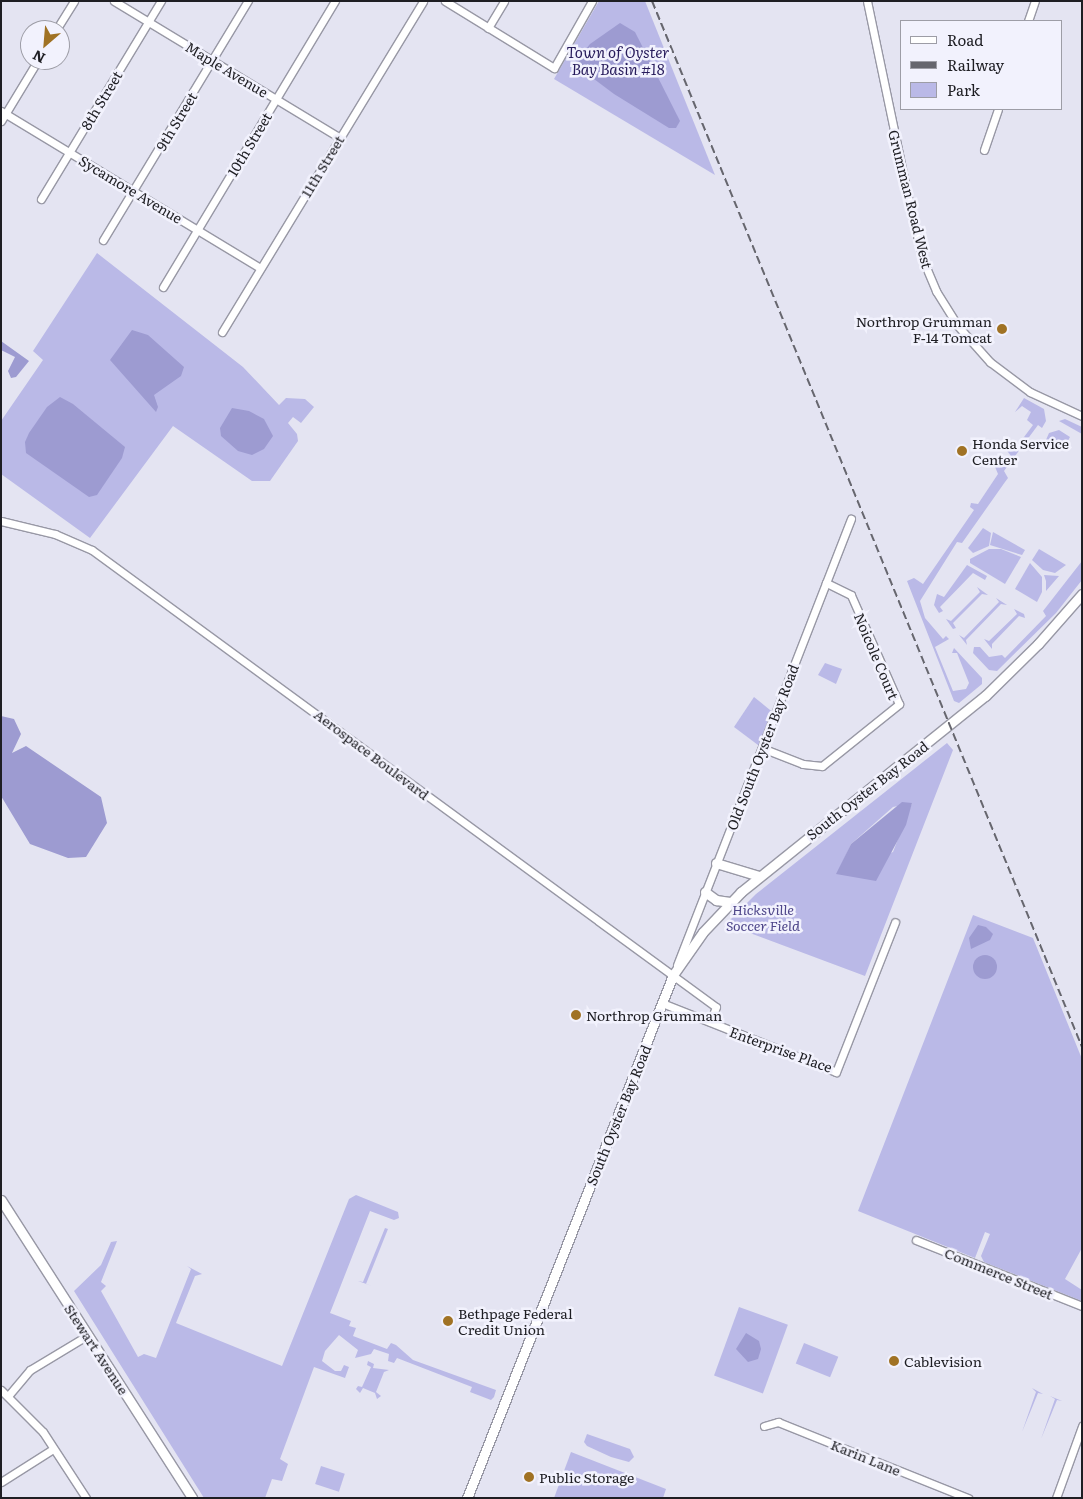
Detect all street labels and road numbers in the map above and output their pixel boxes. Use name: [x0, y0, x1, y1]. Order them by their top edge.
street label: Maple Avenue: [183, 38, 271, 100]
street label: 8th Street: [77, 68, 125, 132]
street label: 9th Street: [152, 89, 200, 153]
street label: 10th Street: [223, 109, 275, 179]
street label: Grumman Road West: [886, 128, 936, 270]
street label: 11th Street: [297, 132, 347, 200]
street label: Sycamore Avenue: [76, 152, 186, 226]
street label: Noicole Court: [851, 610, 903, 702]
street label: Old South Oyster Bay Road: [723, 662, 801, 832]
street label: Aerospace Boulevard: [311, 705, 433, 803]
street label: South Oyster Bay Road: [803, 737, 931, 843]
street label: Enterprise Place: [727, 1023, 835, 1075]
street label: South Oyster Bay Road: [582, 1042, 654, 1188]
street label: Commerce Street: [942, 1244, 1056, 1302]
street label: Stewart Avenue: [62, 1301, 132, 1397]
street label: Karin Lane: [829, 1435, 903, 1479]

